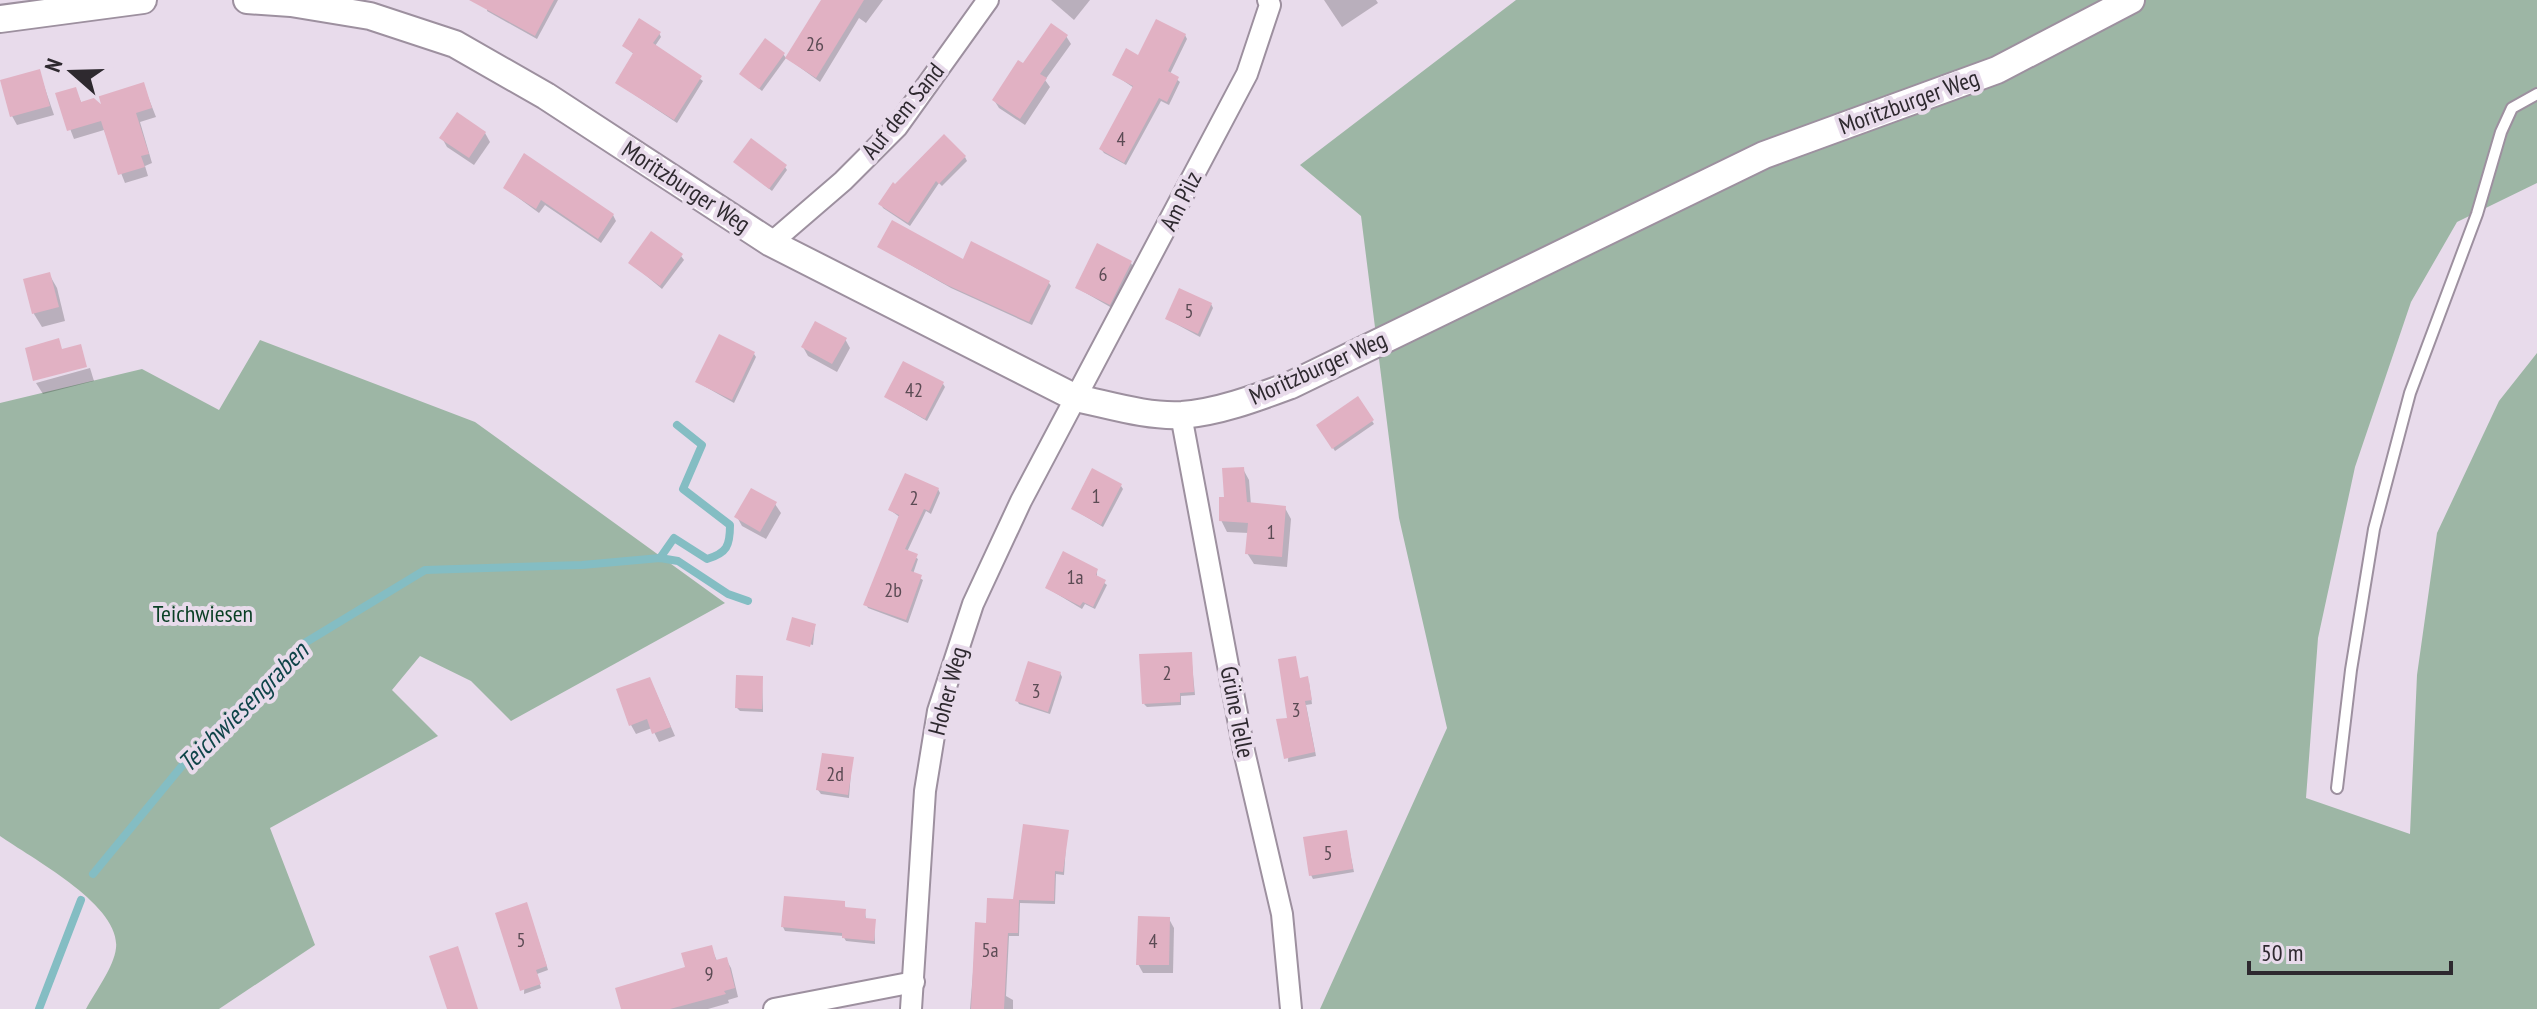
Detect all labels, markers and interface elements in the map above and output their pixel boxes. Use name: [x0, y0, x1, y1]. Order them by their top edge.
house number: 26: [806, 31, 824, 57]
north arrow: [32, 32, 112, 112]
text: N: [38, 55, 68, 76]
street label: Auf dem Sand: [854, 56, 951, 165]
street label: Moritzburger Weg: [1834, 62, 1983, 141]
house number: 4: [1117, 126, 1126, 152]
street label: Moritzburger Weg: [616, 134, 756, 240]
street label: Am Pilz: [1153, 166, 1209, 236]
house number: 6: [1099, 261, 1108, 287]
house number: 5: [1185, 298, 1194, 324]
street label: Moritzburger Weg: [1244, 323, 1391, 412]
house number: 42: [905, 377, 923, 403]
house number: 1: [1092, 483, 1101, 509]
house number: 2: [910, 485, 919, 511]
house number: 1: [1267, 519, 1276, 545]
house number: 1a: [1067, 564, 1084, 590]
house number: 2b: [884, 577, 902, 603]
park label: Teichwiesen: [153, 598, 253, 629]
water label: Teichwiesengraben: [171, 633, 316, 779]
street label: Hoher Weg: [921, 643, 974, 739]
house number: 2: [1163, 660, 1172, 686]
street label: Grüne Telle: [1213, 663, 1262, 761]
house number: 3: [1032, 678, 1041, 704]
house number: 3: [1292, 697, 1301, 723]
house number: 2d: [826, 761, 844, 787]
house number: 5: [1324, 840, 1333, 866]
scale bar: [2249, 925, 2451, 975]
house number: 5: [517, 927, 526, 953]
house number: 4: [1149, 928, 1158, 954]
house number: 5a: [982, 937, 999, 963]
text: 50 m: [2261, 937, 2303, 968]
house number: 9: [705, 961, 714, 987]

